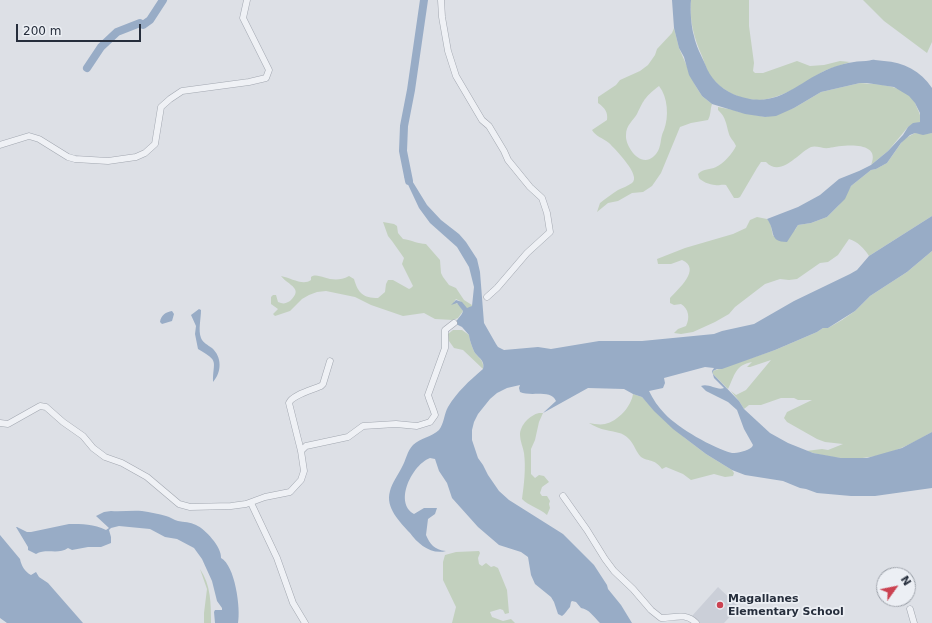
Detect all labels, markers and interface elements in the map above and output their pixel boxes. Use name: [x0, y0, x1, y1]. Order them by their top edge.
scale bar: [18, 16, 143, 42]
text: 200 m: [23, 24, 61, 38]
north arrow: [876, 567, 916, 607]
text: N: [898, 573, 914, 588]
place label: Magallanes Elementary School: [728, 592, 844, 618]
marker: Magallanes Elementary School: [715, 600, 725, 610]

